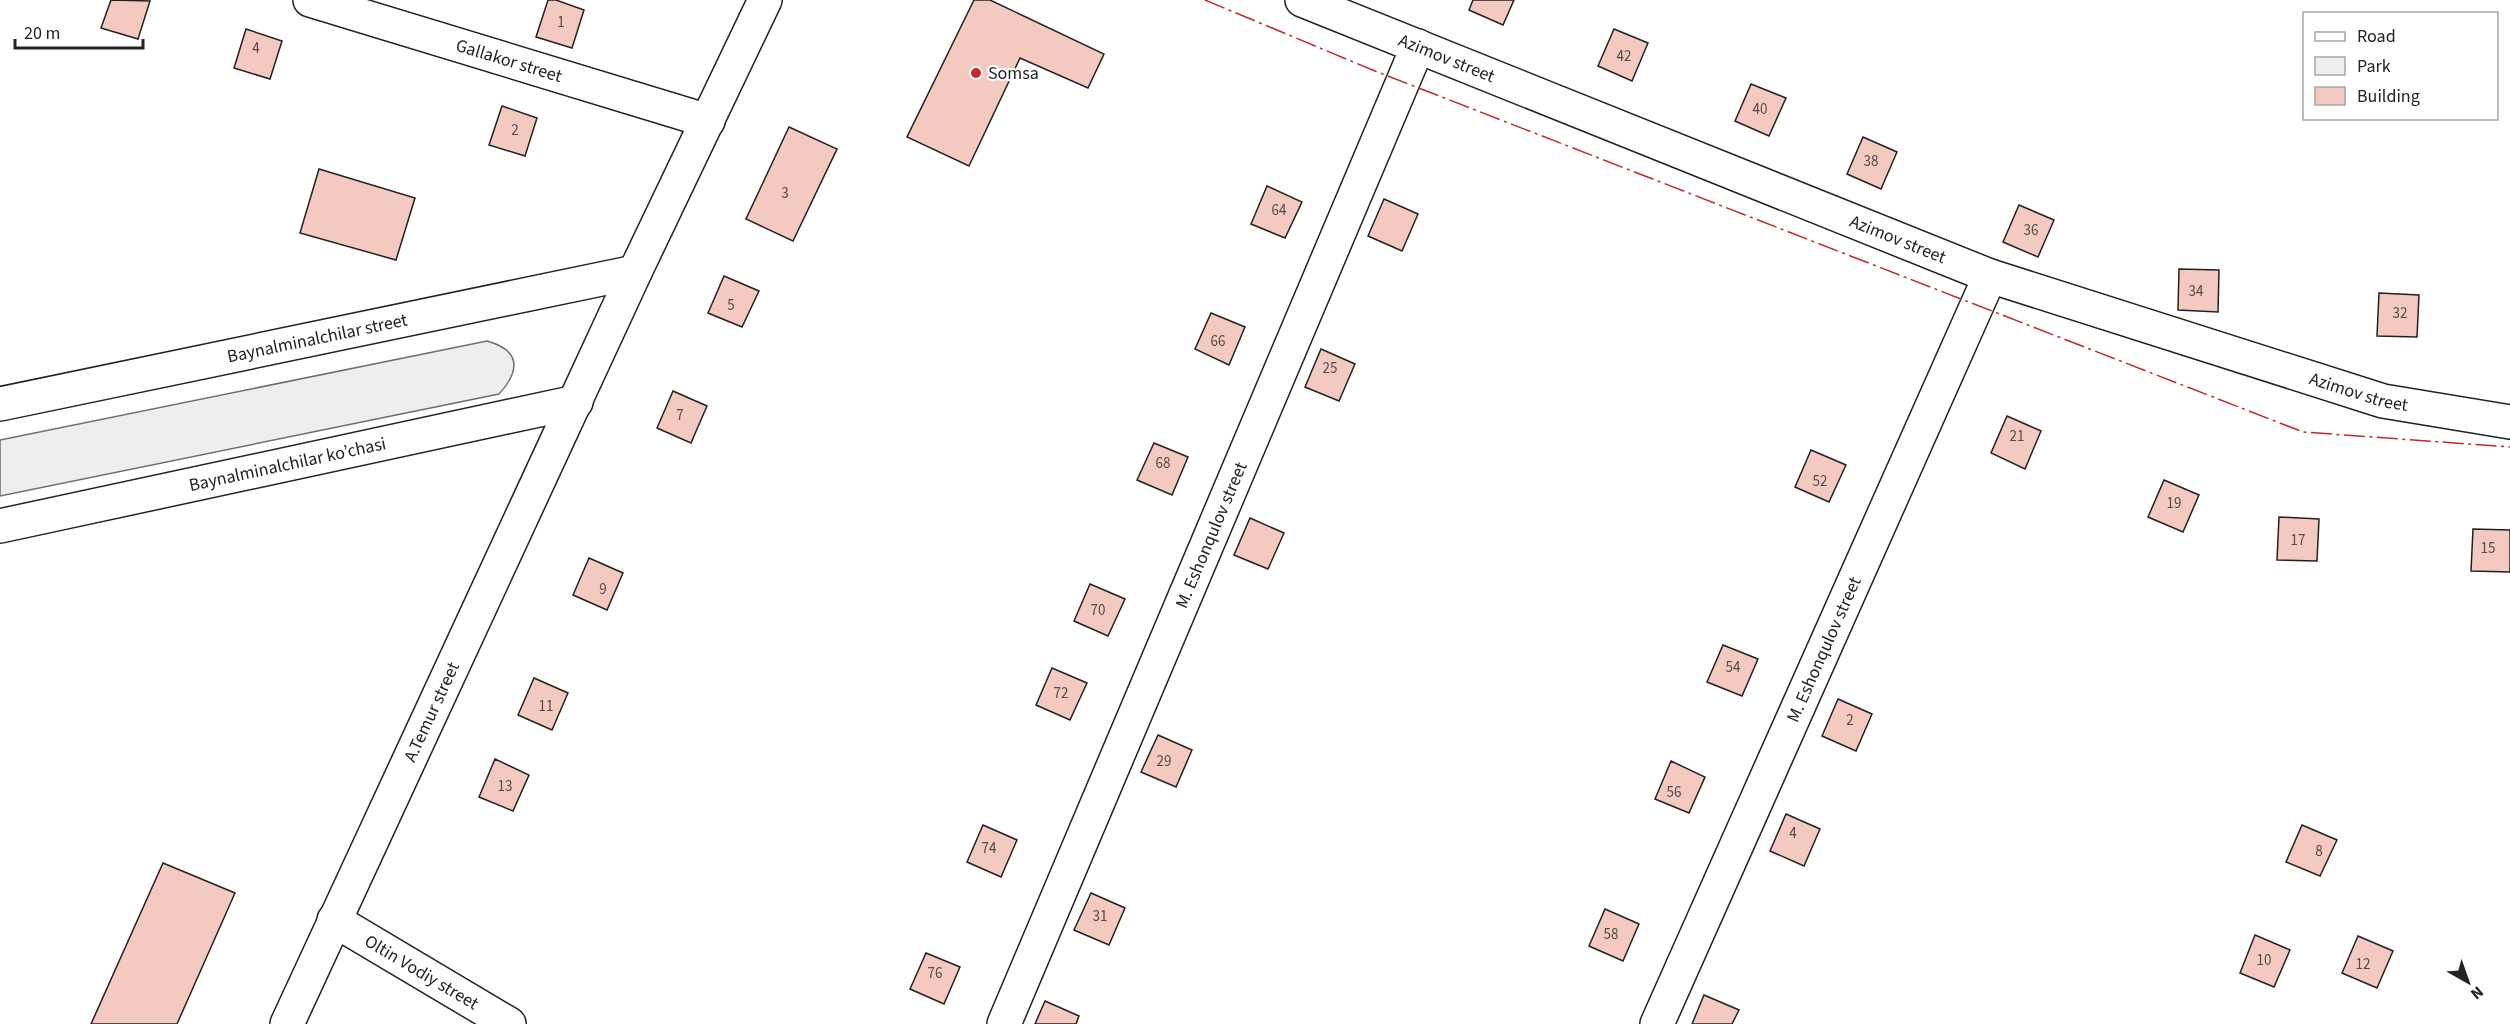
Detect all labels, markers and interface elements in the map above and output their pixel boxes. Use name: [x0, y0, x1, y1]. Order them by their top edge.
scale bar: [15, 12, 142, 50]
house number: 1: [557, 12, 565, 33]
legend: [2303, 12, 2498, 120]
text: 20 m: [24, 21, 60, 46]
text: Road: [2357, 24, 2396, 49]
street label: Azimov street: [1395, 28, 1498, 89]
street label: Gallakor street: [453, 33, 565, 89]
house number: 4: [252, 38, 260, 59]
house number: 42: [1617, 46, 1631, 67]
text: Park: [2357, 54, 2391, 79]
place label: Somsa: [988, 61, 1039, 86]
marker: Somsa: [969, 66, 983, 80]
text: Building: [2357, 84, 2420, 109]
house number: 40: [1753, 99, 1767, 120]
house number: 2: [511, 120, 519, 141]
house number: 38: [1864, 151, 1878, 172]
house number: 3: [781, 183, 789, 204]
house number: 64: [1272, 200, 1287, 221]
street label: Azimov street: [1846, 209, 1949, 270]
house number: 36: [2024, 220, 2038, 241]
house number: 34: [2189, 281, 2204, 302]
house number: 5: [727, 295, 735, 316]
house number: 32: [2393, 303, 2407, 324]
street label: Baynalminalchilar street: [225, 308, 410, 369]
house number: 66: [1211, 331, 1225, 352]
house number: 25: [1323, 358, 1337, 379]
street label: Azimov street: [2306, 366, 2410, 418]
house number: 7: [676, 405, 684, 426]
house number: 21: [2010, 426, 2024, 447]
street label: Baynalminalchilar ko’chasi: [187, 431, 388, 498]
house number: 68: [1156, 453, 1170, 474]
street label: M. Eshonqulov street: [1169, 458, 1254, 612]
house number: 52: [1813, 471, 1827, 492]
house number: 19: [2167, 493, 2181, 514]
house number: 17: [2291, 530, 2305, 551]
house number: 15: [2481, 538, 2495, 559]
street label: M. Eshonqulov street: [1781, 573, 1868, 726]
house number: 9: [599, 579, 607, 600]
house number: 70: [1091, 600, 1105, 621]
house number: 54: [1726, 657, 1741, 678]
street label: A.Temur street: [398, 658, 466, 766]
house number: 72: [1054, 683, 1068, 704]
house number: 11: [539, 696, 553, 717]
house number: 2: [1846, 710, 1854, 731]
house number: 29: [1157, 751, 1171, 772]
house number: 13: [498, 776, 512, 797]
house number: 56: [1667, 782, 1681, 803]
house number: 4: [1789, 823, 1797, 844]
house number: 74: [982, 838, 997, 859]
house number: 8: [2315, 841, 2323, 862]
house number: 31: [1093, 906, 1107, 927]
house number: 58: [1604, 924, 1618, 945]
street label: Oltin Vodiy street: [360, 929, 483, 1016]
house number: 10: [2257, 950, 2271, 971]
north arrow: [2438, 952, 2498, 1012]
house number: 12: [2356, 954, 2370, 975]
house number: 76: [928, 963, 942, 984]
text: N: [2466, 981, 2488, 1005]

